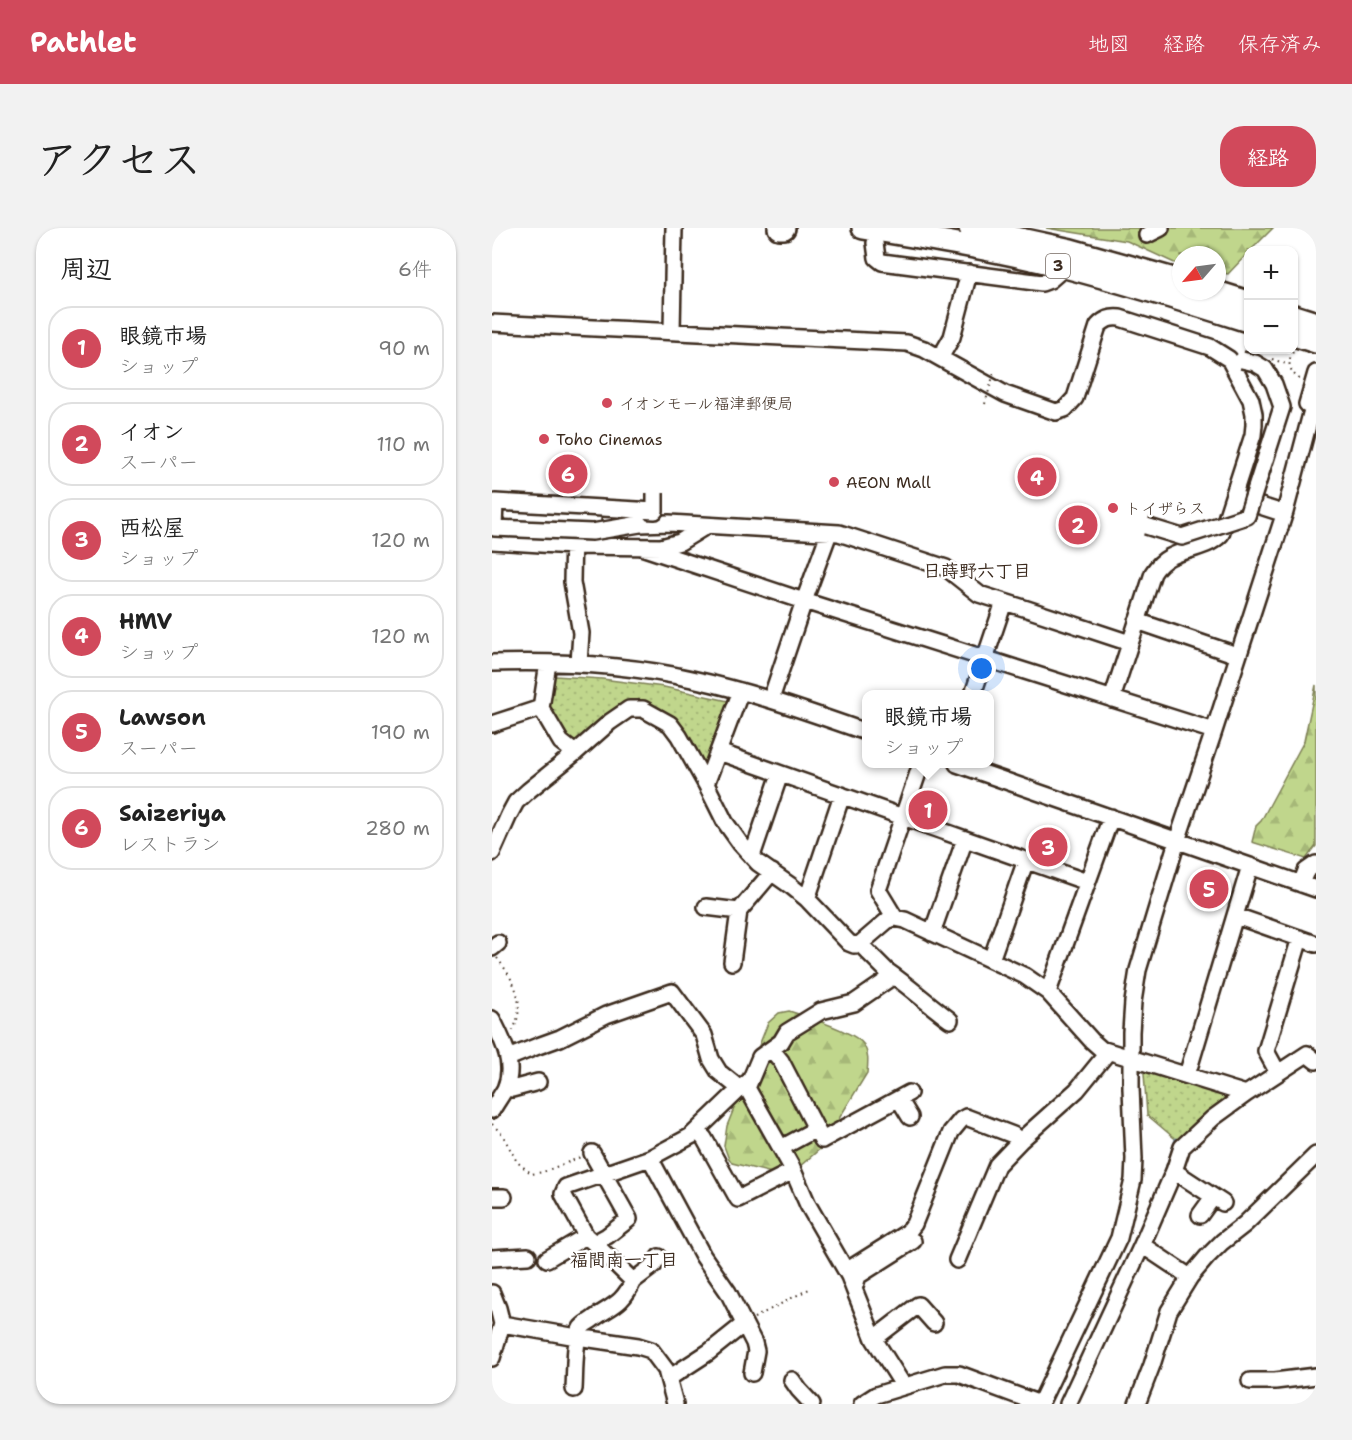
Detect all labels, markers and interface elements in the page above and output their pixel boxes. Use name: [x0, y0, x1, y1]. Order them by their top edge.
text: Pathlet: [30, 23, 137, 61]
text: 地図: [1088, 30, 1130, 58]
text: 経路: [1163, 30, 1205, 58]
text: 保存済み: [1238, 30, 1322, 58]
button: 経路: [1220, 126, 1316, 187]
text: アクセス: [36, 131, 201, 187]
north arrow: [1172, 246, 1226, 300]
map controls: [1244, 246, 1298, 354]
button: +: [1244, 246, 1298, 300]
text: 周辺: [60, 251, 112, 286]
road number: 3: [1046, 254, 1070, 278]
text: 6件: [398, 256, 432, 282]
button: −: [1244, 300, 1298, 354]
text: 眼鏡市場: [119, 321, 207, 350]
text: 1: [77, 335, 86, 361]
text: 90 m: [378, 335, 430, 361]
text: ショップ: [119, 353, 198, 379]
place label: イオンモール福津郵便局: [619, 393, 793, 414]
marker: イオンモール福津郵便局: [600, 396, 614, 410]
text: イオン: [119, 417, 185, 446]
place label: Toho Cinemas: [556, 429, 663, 450]
text: 2: [75, 431, 89, 457]
text: 110 m: [376, 431, 430, 457]
marker: Toho Cinemas: [537, 432, 551, 446]
text: スーパー: [119, 449, 198, 475]
pin: 6: [548, 452, 588, 496]
pin: 4: [1018, 454, 1056, 500]
place label: AEON Mall: [846, 472, 931, 493]
marker: AEON Mall: [827, 475, 841, 489]
place label: トイザらス: [1125, 498, 1205, 519]
marker: トイザらス: [1106, 501, 1120, 515]
pin: 2: [1058, 502, 1098, 548]
text: 西松屋: [119, 513, 185, 542]
text: 3: [75, 527, 89, 553]
text: 120 m: [371, 527, 430, 553]
text: ショップ: [119, 545, 198, 571]
district label: 日蒔野六丁目: [923, 559, 1031, 583]
text: HMV: [119, 607, 172, 636]
text: 4: [75, 623, 89, 649]
text: 120 m: [371, 623, 430, 649]
text: ショップ: [119, 639, 198, 665]
your location: [967, 654, 996, 683]
popup: [862, 690, 994, 768]
text: 眼鏡市場: [884, 702, 972, 731]
text: Lawson: [119, 703, 206, 732]
text: 5: [75, 719, 88, 745]
text: 190 m: [371, 719, 430, 745]
text: ショップ: [884, 734, 963, 760]
text: スーパー: [119, 735, 198, 761]
pin: 1: [908, 788, 948, 832]
text: Saizeriya: [119, 799, 226, 828]
text: 6: [75, 815, 89, 841]
text: 280 m: [365, 815, 430, 841]
pin: 3: [1028, 824, 1068, 870]
text: レストラン: [119, 831, 221, 857]
pin: 5: [1190, 866, 1228, 912]
district label: 福間南一丁目: [570, 1248, 678, 1272]

